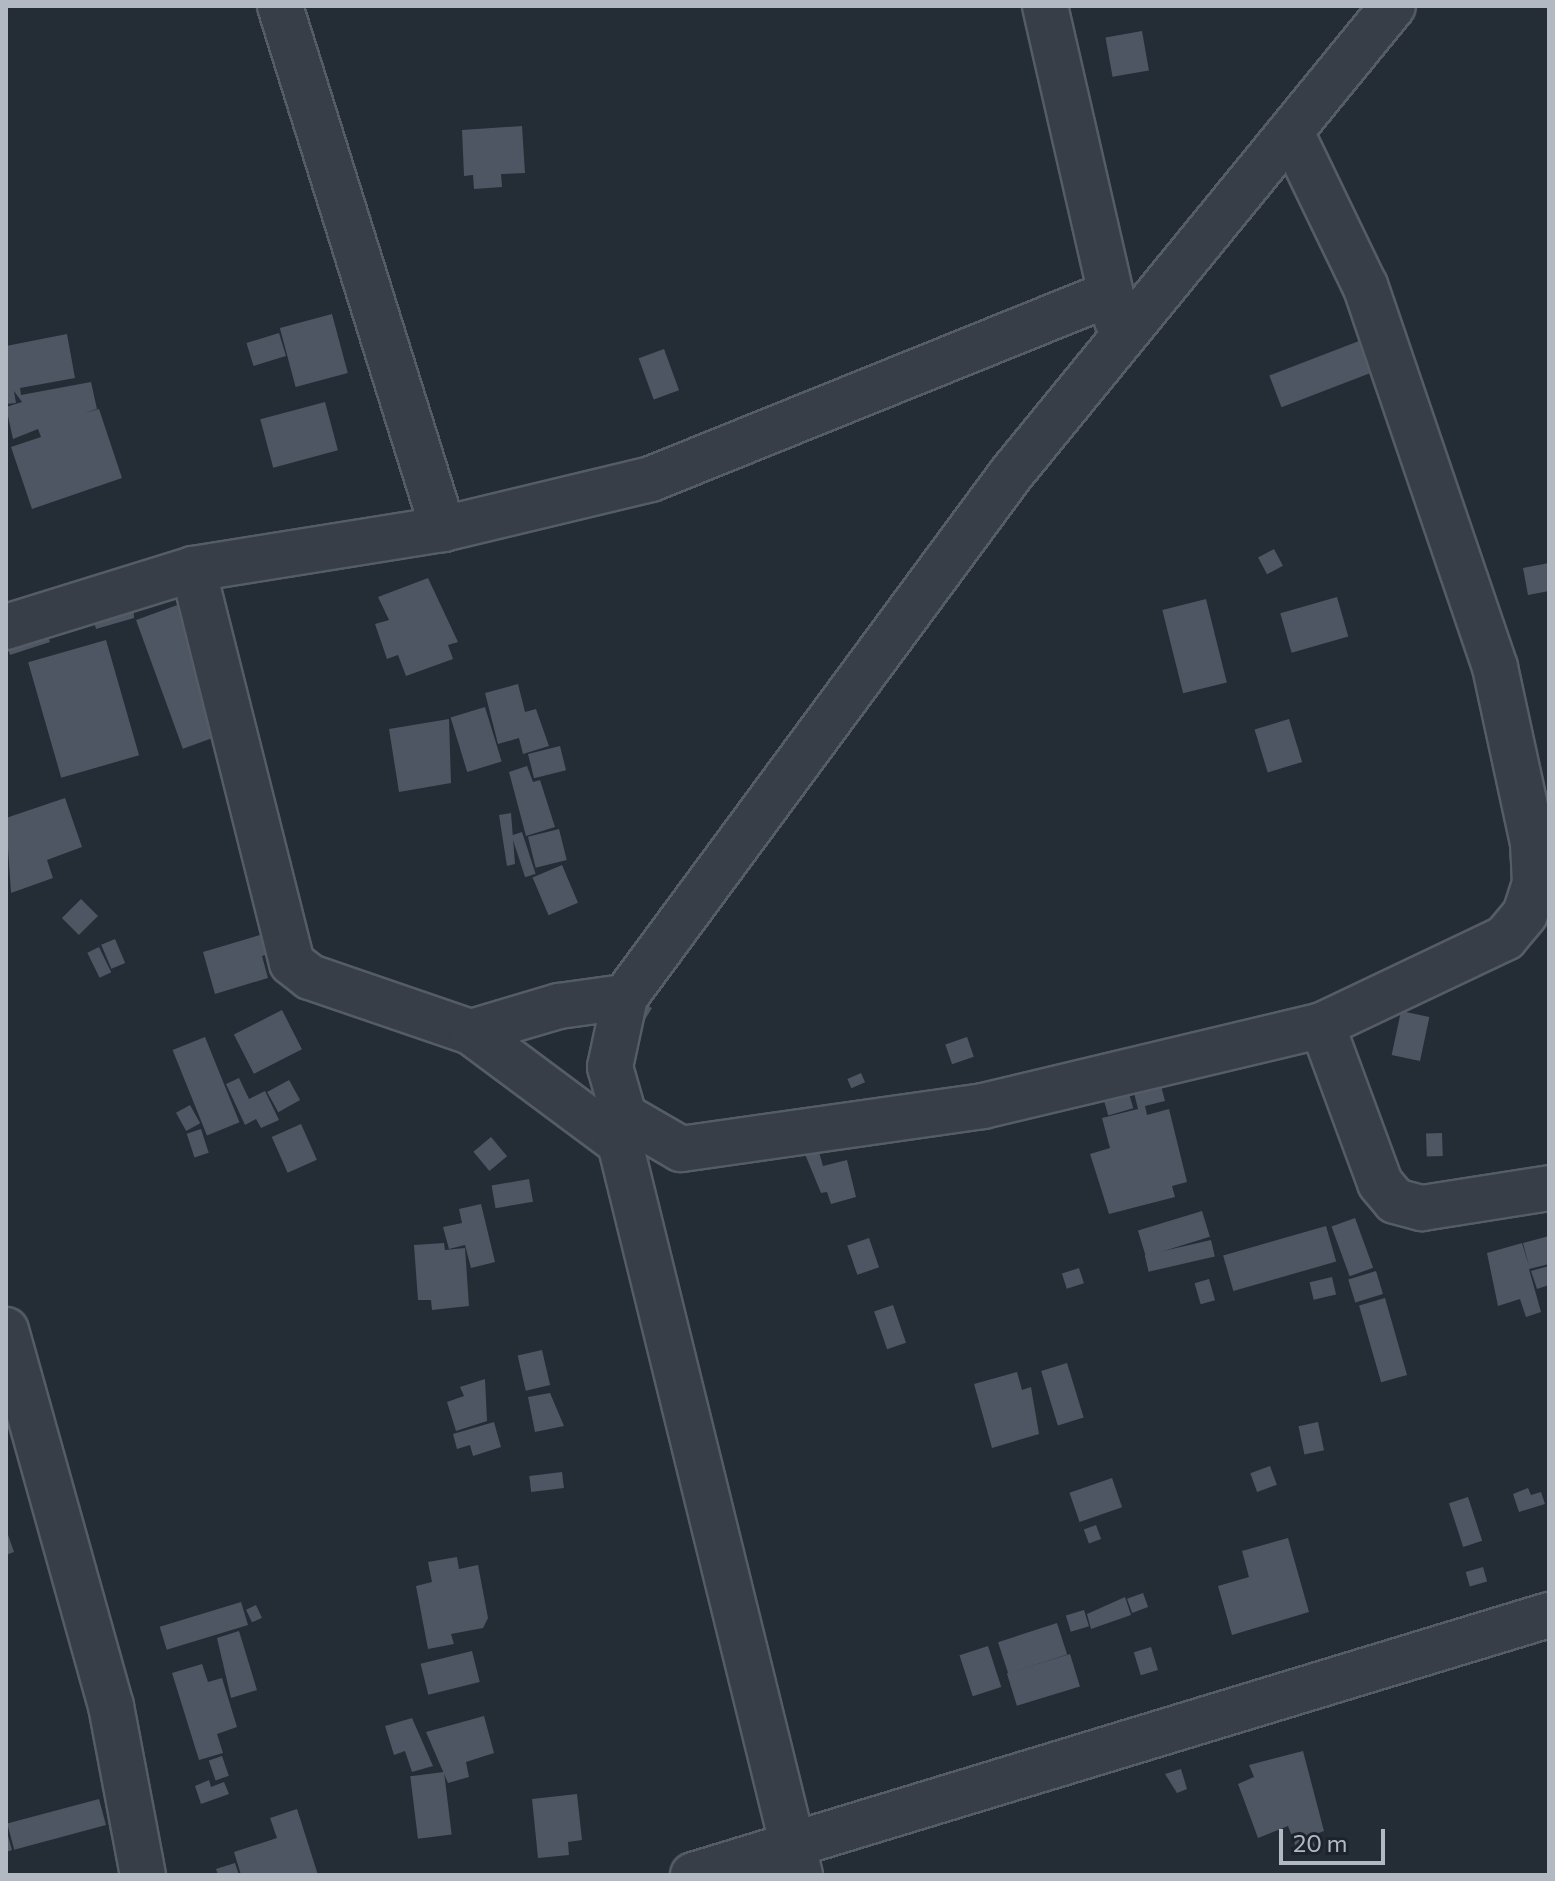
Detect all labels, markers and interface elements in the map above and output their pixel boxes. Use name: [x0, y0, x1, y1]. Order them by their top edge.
scale bar: [1283, 1813, 1389, 1863]
text: 20 m: [1293, 1828, 1347, 1857]

